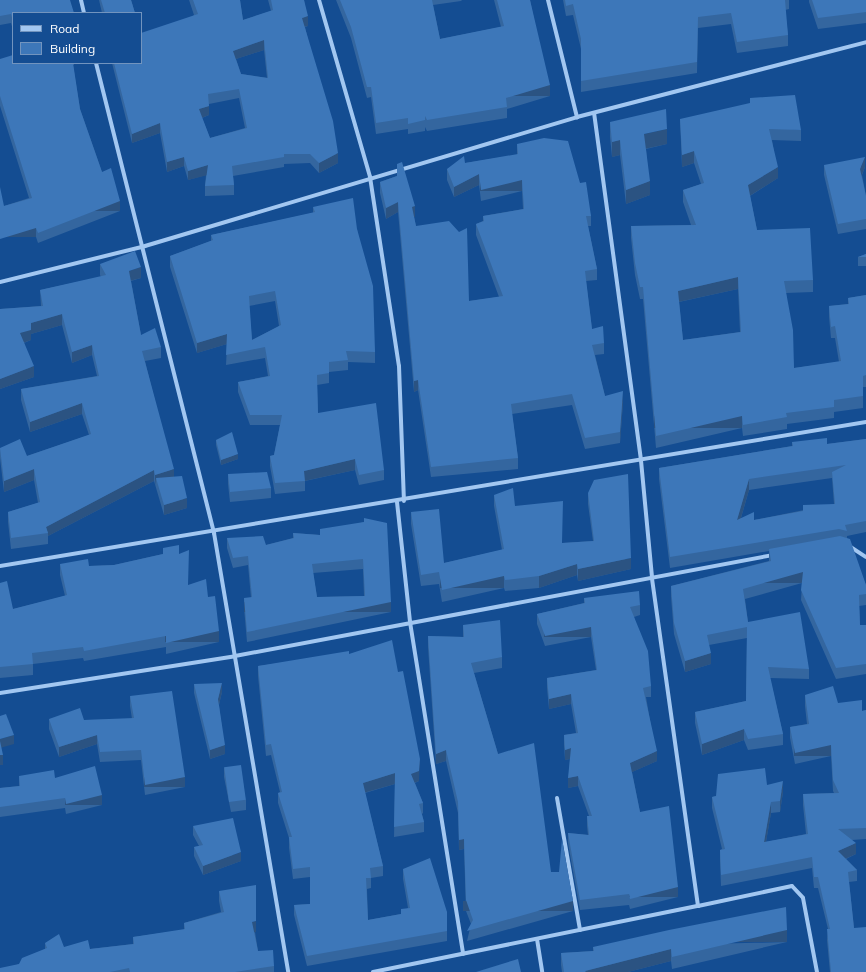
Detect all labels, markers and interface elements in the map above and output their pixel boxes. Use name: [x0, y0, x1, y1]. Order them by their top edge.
legend: [12, 12, 142, 64]
text: Road: [50, 21, 79, 36]
text: Building: [50, 41, 95, 56]

